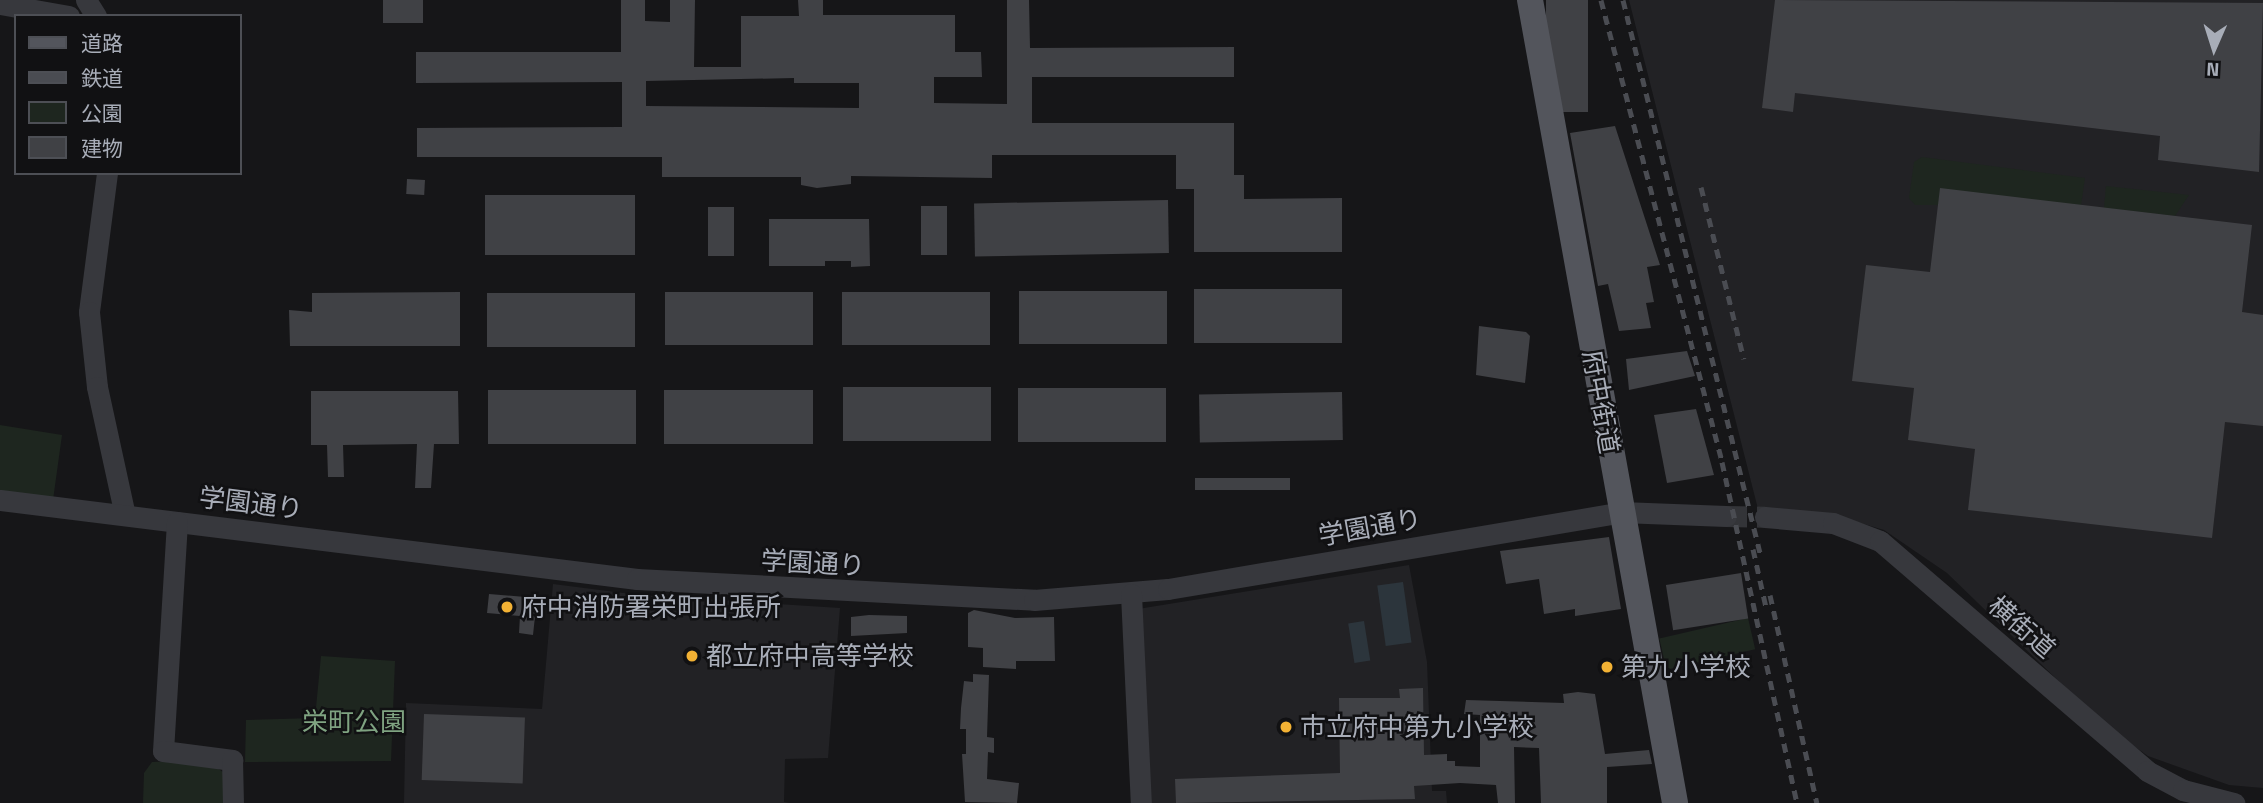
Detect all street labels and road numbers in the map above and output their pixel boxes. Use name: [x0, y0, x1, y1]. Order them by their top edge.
street label: 府中街道: [1577, 348, 1625, 456]
street label: 学園通り: [197, 481, 305, 525]
street label: 学園通り: [1316, 503, 1424, 551]
street label: 学園通り: [760, 545, 866, 581]
street label: 横街道: [1982, 590, 2062, 664]

